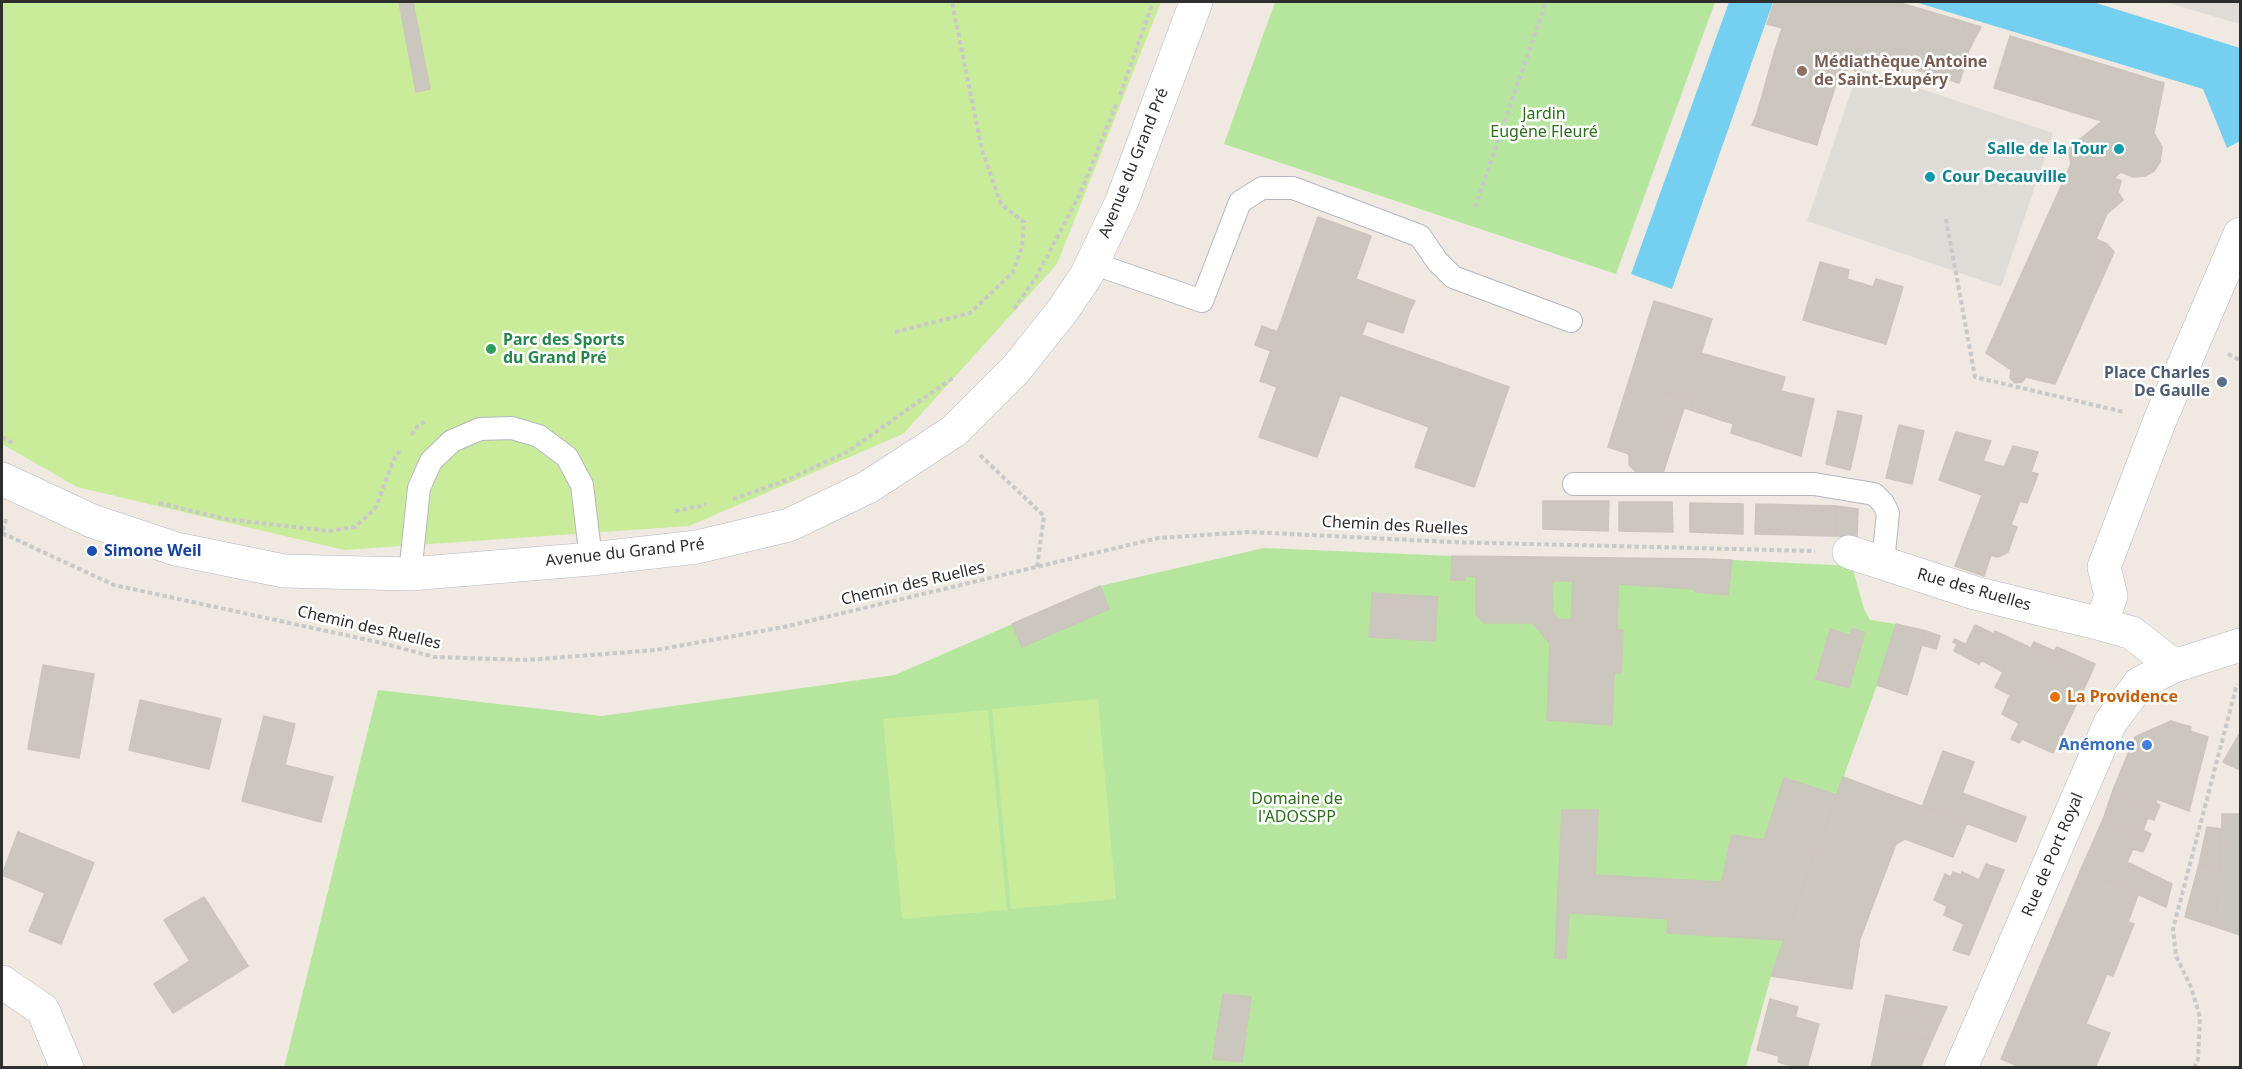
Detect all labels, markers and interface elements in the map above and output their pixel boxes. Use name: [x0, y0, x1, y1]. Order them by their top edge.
place label: Médiathèque Antoine de Saint-Exupéry: [1814, 52, 1987, 90]
marker: Médiathèque Antoine de Saint-Exupéry: [1795, 64, 1809, 78]
street label: Avenue du Grand Pré: [1095, 85, 1173, 241]
park label: Jardin Eugène Fleuré: [1490, 104, 1598, 142]
place label: Salle de la Tour: [1987, 139, 2107, 159]
marker: Salle de la Tour: [2112, 142, 2126, 156]
place label: Cour Decauville: [1942, 167, 2066, 187]
marker: Cour Decauville: [1923, 170, 1937, 184]
place label: Parc des Sports du Grand Pré: [503, 330, 625, 368]
marker: Parc des Sports du Grand Pré: [484, 342, 498, 356]
place label: Place Charles De Gaulle: [2104, 363, 2210, 401]
marker: Place Charles De Gaulle: [2215, 375, 2229, 389]
street label: Chemin des Ruelles: [1321, 513, 1469, 539]
street label: Avenue du Grand Pré: [544, 535, 706, 571]
place label: Simone Weil: [104, 541, 202, 561]
marker: Simone Weil: [85, 544, 99, 558]
street label: Chemin des Ruelles: [839, 558, 987, 610]
street label: Rue des Ruelles: [1915, 565, 2033, 615]
street label: Chemin des Ruelles: [295, 602, 443, 654]
place label: La Providence: [2067, 687, 2178, 707]
marker: La Providence: [2048, 690, 2062, 704]
place label: Anémone: [2058, 735, 2135, 755]
marker: Anémone: [2140, 738, 2154, 752]
park label: Domaine de l'ADOSSPP: [1251, 789, 1343, 827]
street label: Rue de Port Royal: [2018, 790, 2088, 920]

